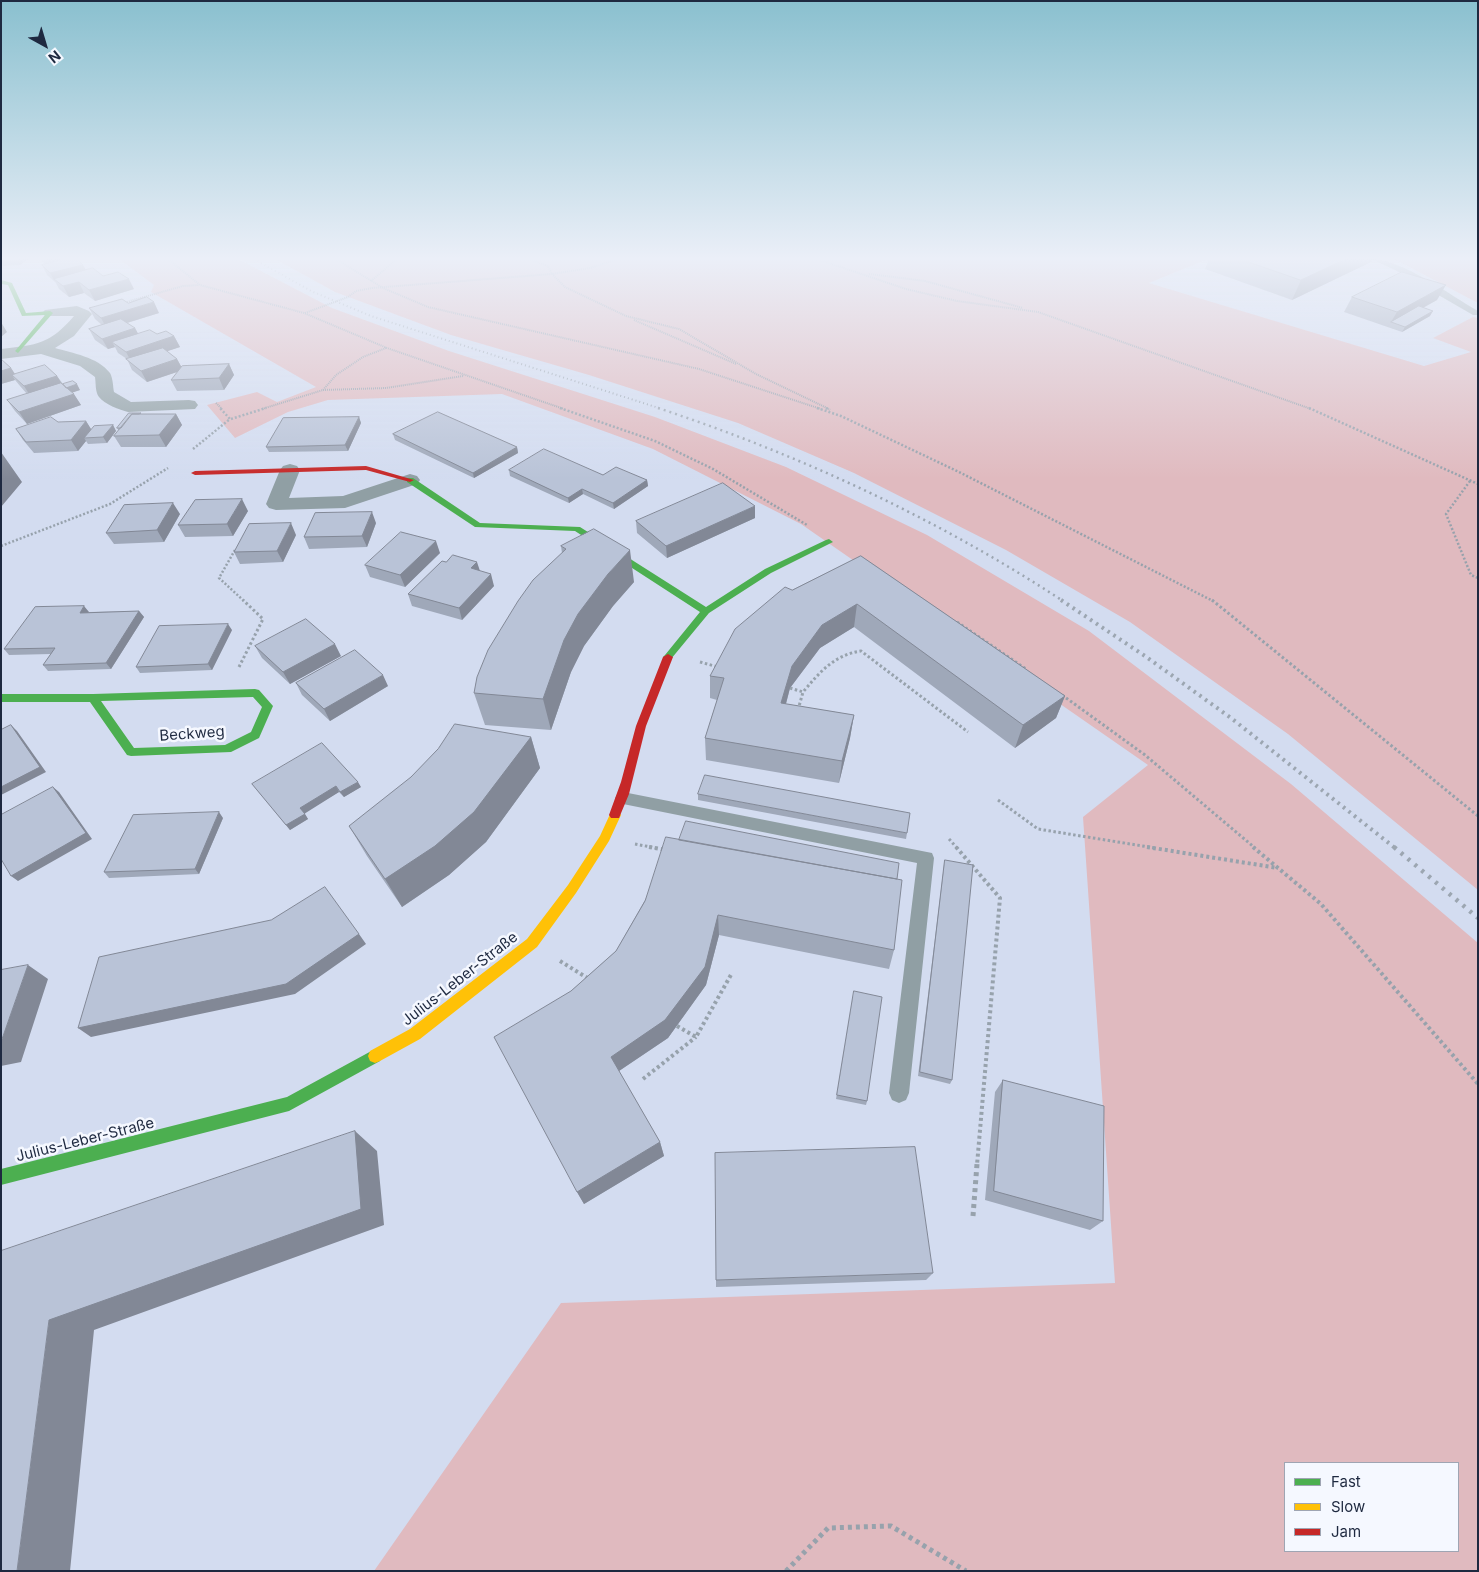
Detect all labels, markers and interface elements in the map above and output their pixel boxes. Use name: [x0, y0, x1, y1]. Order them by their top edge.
north arrow: [20, 20, 70, 70]
text: N: [45, 47, 64, 67]
street label: Beckweg: [159, 723, 225, 745]
street label: Julius-Leber-Straße: [398, 928, 522, 1030]
street label: Julius-Leber-Straße: [14, 1114, 156, 1166]
legend: [1284, 1462, 1459, 1552]
text: Fast: [1331, 1472, 1361, 1491]
text: Slow: [1331, 1497, 1365, 1516]
text: Jam: [1331, 1522, 1361, 1541]

